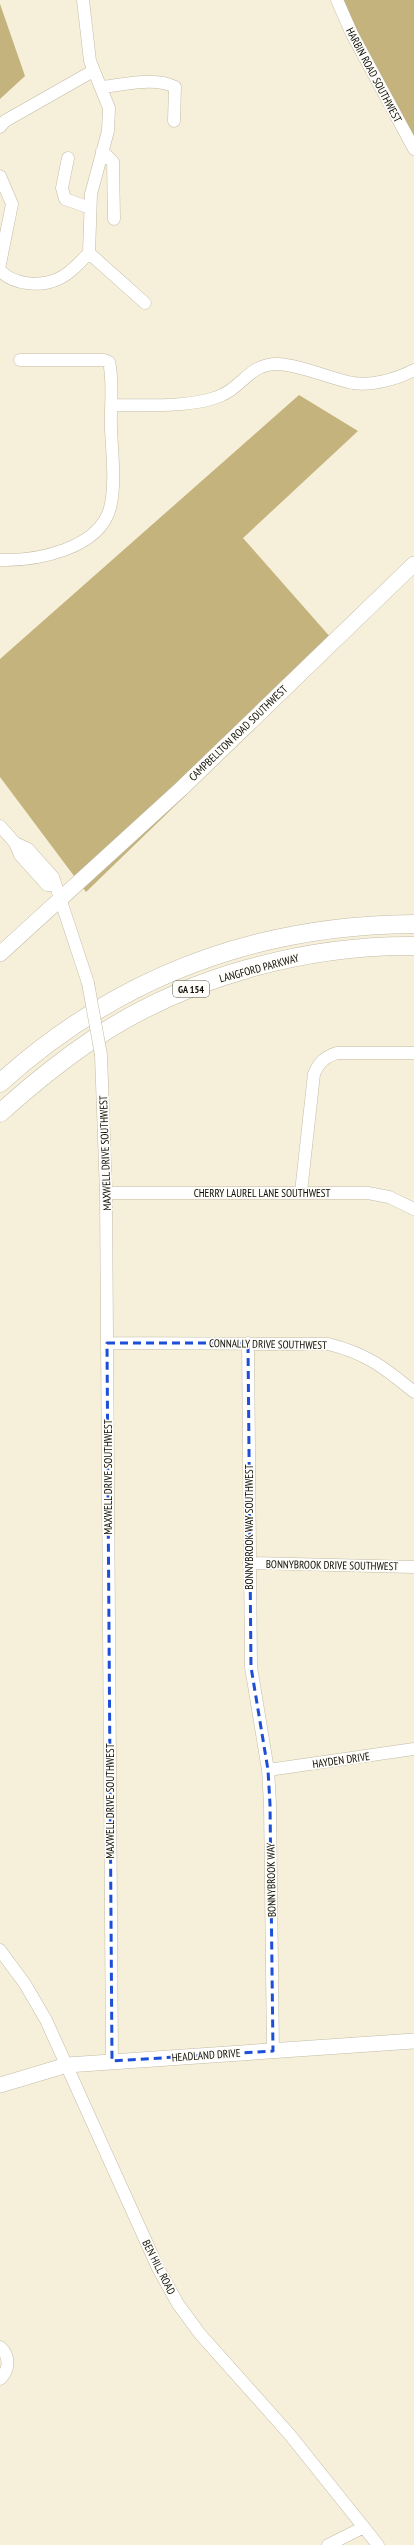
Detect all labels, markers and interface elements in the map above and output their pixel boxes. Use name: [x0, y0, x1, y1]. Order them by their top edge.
street label: HARBIN ROAD SOUTHWEST: [343, 25, 405, 125]
street label: CAMPBELLTON ROAD SOUTHWEST: [186, 682, 290, 784]
street label: LANGFORD PARKWAY: [218, 951, 300, 985]
road number: GA 154: [173, 981, 209, 997]
street label: MAXWELL DRIVE SOUTHWEST: [96, 1095, 114, 1211]
street label: CHERRY LAUREL LANE SOUTHWEST: [194, 1186, 330, 1200]
street label: CONNALLY DRIVE SOUTHWEST: [209, 1336, 327, 1352]
street label: MAXWELL DRIVE SOUTHWEST: [101, 1419, 115, 1535]
street label: BONNYBROOK WAY SOUTHWEST: [242, 1464, 256, 1590]
street label: BONNYBROOK DRIVE SOUTHWEST: [266, 1557, 398, 1573]
street label: MAXWELL DRIVE SOUTHWEST: [103, 1743, 117, 1859]
street label: HAYDEN DRIVE: [311, 1749, 371, 1771]
street label: BONNYBROOK WAY: [263, 1843, 279, 1917]
street label: HEADLAND DRIVE: [171, 2046, 241, 2064]
street label: BEN HILL ROAD: [139, 2237, 179, 2297]

